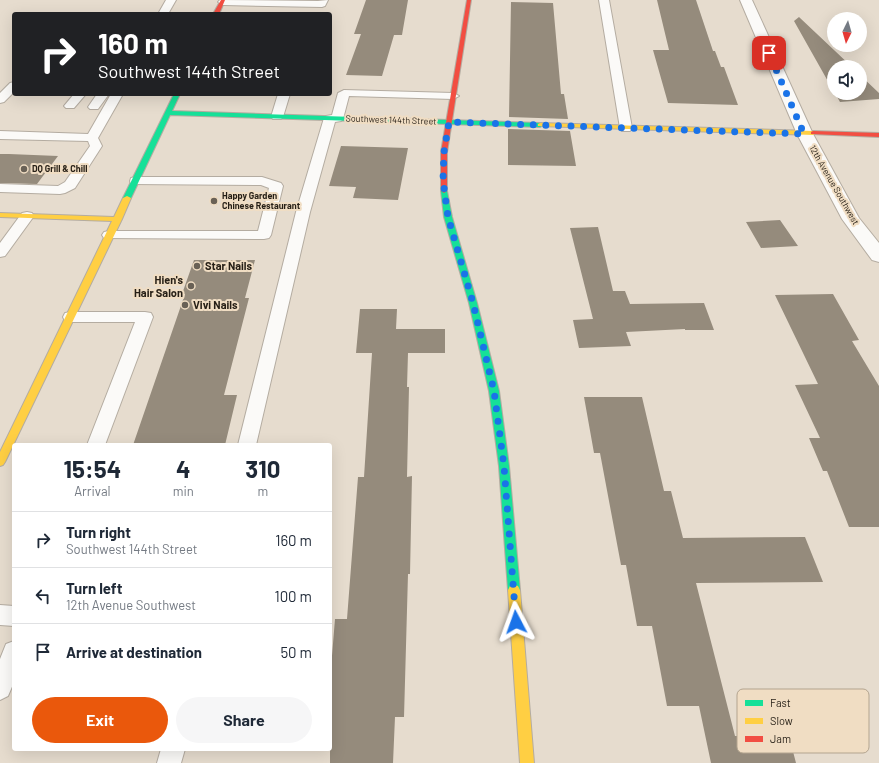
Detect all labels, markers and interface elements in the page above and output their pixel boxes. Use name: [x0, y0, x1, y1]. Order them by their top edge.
north arrow: [827, 12, 867, 52]
map controls: [827, 12, 867, 100]
text: 160 m: [98, 26, 168, 60]
icon: right: [32, 28, 84, 80]
pin: [752, 36, 786, 70]
icon: arrive: [758, 42, 780, 64]
text: Southwest 144th Street: [98, 60, 280, 82]
button: sound: [827, 60, 867, 100]
street label: Southwest 144th Street: [345, 112, 437, 127]
street label: 12th Avenue Southwest: [807, 143, 862, 226]
place label: DQ Grill & Chill: [32, 163, 87, 174]
marker: DQ Grill & Chill: [19, 164, 29, 174]
place label: Happy Garden Chinese Restaurant: [222, 190, 301, 211]
marker: Happy Garden Chinese Restaurant: [209, 196, 219, 206]
place label: Star Nails: [205, 259, 253, 272]
marker: Star Nails: [192, 261, 202, 271]
place label: Hien's Hair Salon: [134, 273, 183, 299]
marker: Hien's Hair Salon: [186, 281, 196, 291]
place label: Vivi Nails: [193, 298, 238, 311]
marker: Vivi Nails: [180, 300, 190, 310]
text: 15:54: [64, 454, 121, 483]
text: 4: [176, 454, 191, 483]
text: 310: [245, 454, 280, 483]
text: Arrival: [74, 483, 111, 499]
text: min: [173, 483, 194, 499]
text: m: [258, 483, 268, 499]
text: Turn right: [66, 523, 131, 541]
icon: right: [32, 529, 54, 551]
text: 160 m: [275, 531, 312, 549]
text: Southwest 144th Street: [66, 541, 198, 557]
text: Turn left: [66, 579, 122, 597]
icon: left: [32, 585, 54, 607]
text: 100 m: [274, 587, 312, 605]
text: 12th Avenue Southwest: [66, 597, 196, 613]
position arrow: [495, 601, 537, 643]
icon: arrive: [32, 641, 54, 663]
text: Arrive at destination: [66, 643, 202, 661]
text: 50 m: [280, 643, 312, 661]
legend: [737, 689, 869, 753]
text: Fast: [770, 696, 791, 709]
button: Exit: [32, 697, 168, 743]
button: Share: [176, 697, 312, 743]
text: Slow: [770, 714, 793, 727]
text: Jam: [770, 732, 791, 745]

